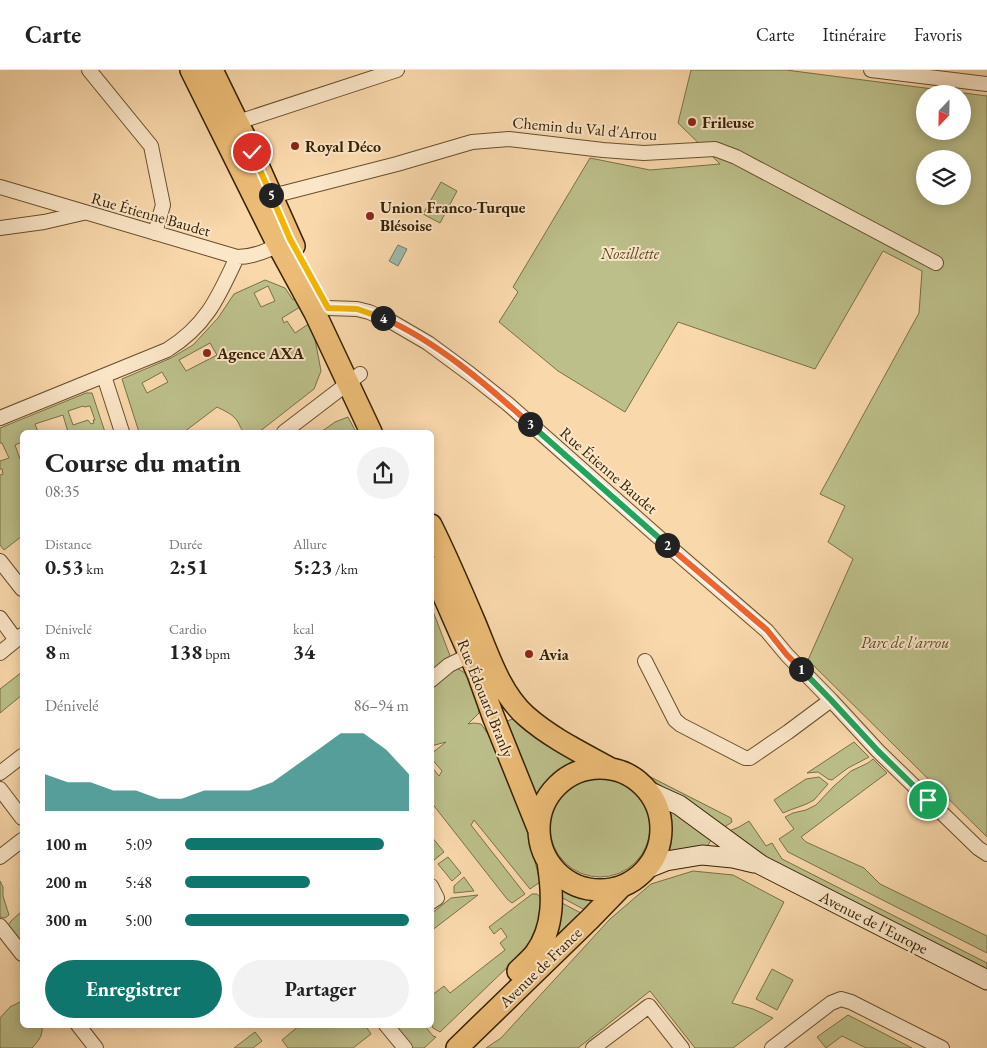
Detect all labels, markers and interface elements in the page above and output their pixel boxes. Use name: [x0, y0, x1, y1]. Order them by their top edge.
text: Carte: [25, 19, 81, 50]
text: Carte: [756, 23, 795, 46]
text: Itinéraire: [823, 23, 886, 46]
text: Favoris: [914, 23, 962, 46]
north arrow: [916, 85, 971, 140]
map controls: [916, 85, 971, 205]
street label: Chemin du Val d'Arrou: [512, 112, 659, 145]
place label: Frileuse: [702, 112, 754, 133]
marker: Frileuse: [686, 116, 698, 128]
pin: [231, 131, 273, 173]
place label: Royal Déco: [305, 136, 381, 157]
icon: check: [238, 138, 266, 166]
marker: Royal Déco: [289, 140, 301, 152]
button: layers: [916, 150, 971, 205]
pin: 5: [258, 182, 284, 208]
text: 5: [268, 186, 275, 204]
street label: Rue Étienne Baudet: [89, 187, 213, 242]
place label: Union Franco-Turque Blésoise: [380, 197, 526, 236]
marker: Union Franco-Turque Blésoise: [364, 210, 376, 222]
park label: Nozillette: [600, 243, 660, 264]
pin: 4: [370, 306, 396, 330]
text: 4: [380, 309, 387, 327]
place label: Agence AXA: [216, 343, 305, 364]
marker: Agence AXA: [201, 347, 213, 359]
pin: 3: [518, 412, 542, 436]
text: 3: [527, 415, 534, 433]
street label: Rue Étienne Baudet: [555, 422, 662, 519]
text: Course du matin: [45, 444, 241, 480]
button: share: [357, 447, 409, 499]
text: 08:35: [45, 481, 80, 502]
pin: 2: [654, 532, 680, 558]
text: Distance: [45, 535, 92, 553]
text: Durée: [169, 535, 202, 553]
text: Allure: [293, 535, 327, 553]
text: 2: [664, 536, 671, 554]
text: 0.53: [45, 553, 84, 580]
text: 2:51: [169, 553, 208, 580]
text: 5:23: [293, 553, 332, 580]
text: km: [84, 560, 104, 578]
text: /km: [332, 560, 358, 578]
text: Dénivelé: [45, 620, 92, 638]
text: Cardio: [169, 620, 207, 638]
text: kcal: [293, 620, 314, 638]
park label: Parc de l'arrou: [861, 632, 949, 653]
street label: Rue Édouard Branly: [452, 636, 519, 761]
text: 8: [45, 638, 56, 665]
text: 138: [169, 638, 202, 665]
text: 34: [293, 638, 315, 665]
place label: Avia: [538, 644, 570, 665]
text: m: [56, 645, 70, 663]
text: bpm: [202, 645, 231, 663]
marker: Avia: [523, 648, 535, 660]
pin: 1: [788, 656, 814, 682]
text: 1: [798, 660, 805, 678]
text: Dénivelé: [45, 695, 99, 716]
text: 86–94 m: [354, 695, 409, 716]
pin: [907, 779, 949, 821]
icon: arrive: [914, 786, 942, 814]
text: 100 m: [45, 834, 87, 855]
text: 5:09: [125, 834, 152, 855]
text: 200 m: [45, 872, 87, 893]
text: 5:48: [125, 872, 152, 893]
street label: Avenue de l'Europe: [815, 886, 932, 959]
text: 300 m: [45, 910, 87, 931]
text: 5:00: [125, 910, 152, 931]
street label: Avenue de France: [494, 922, 586, 1013]
button: Enregistrer: [45, 960, 222, 1018]
button: Partager: [232, 960, 409, 1018]

